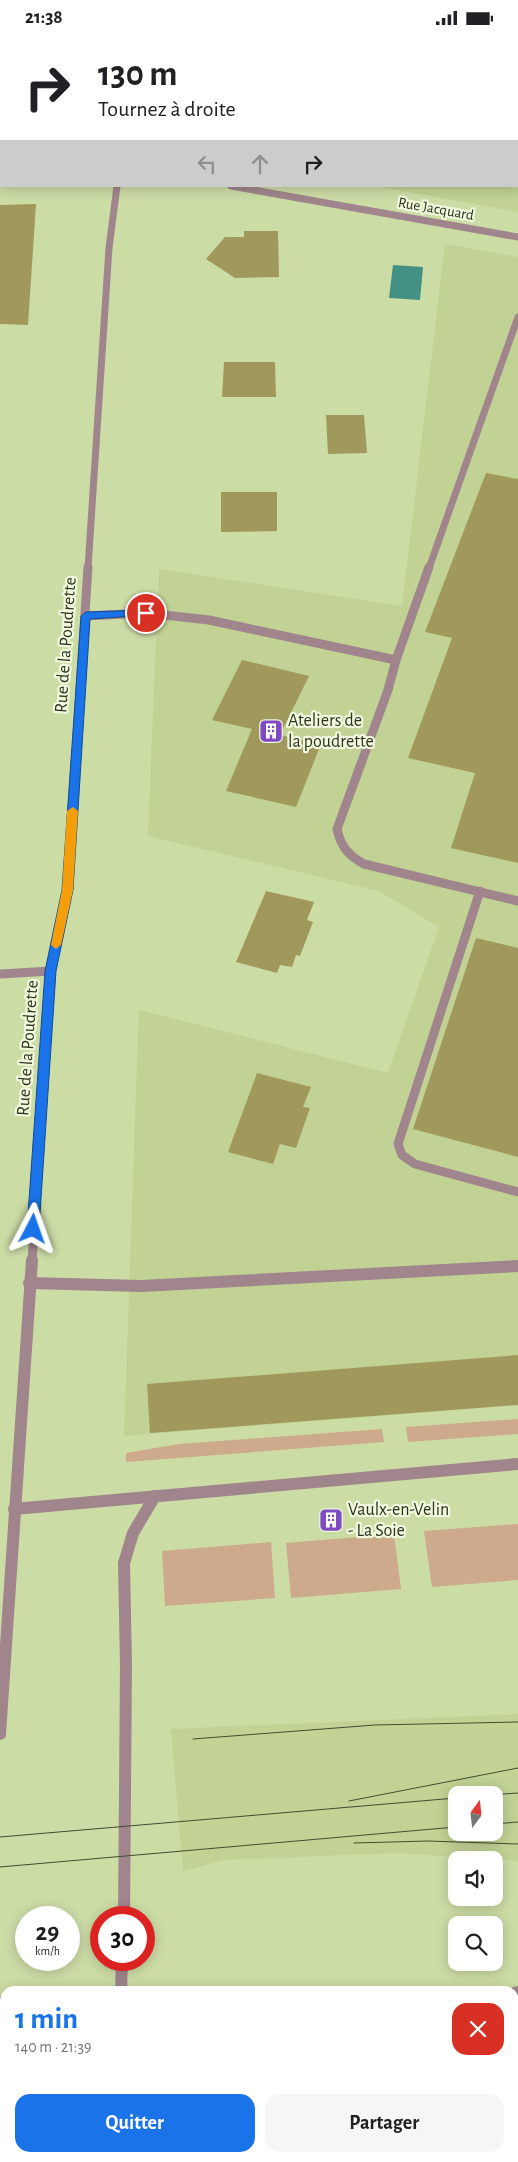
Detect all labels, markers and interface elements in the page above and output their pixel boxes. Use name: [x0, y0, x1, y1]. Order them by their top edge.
text: 21:38: [25, 8, 63, 27]
icon: right: [15, 55, 80, 120]
text: 130 m: [98, 57, 177, 92]
text: Tournez à droite: [98, 98, 236, 120]
icon: left: [193, 150, 221, 178]
icon: ahead: [246, 150, 274, 178]
icon: right: [299, 150, 327, 178]
street label: Rue Jacquard: [397, 195, 475, 223]
street label: Rue de la Poudrette: [52, 577, 80, 713]
pin: [125, 592, 167, 634]
icon: arrive: [132, 599, 160, 627]
place label: Ateliers de la poudrette: [288, 712, 374, 751]
building icon: Ateliers de la poudrette: [258, 718, 284, 744]
street label: Rue de la Poudrette: [14, 980, 42, 1116]
position arrow: [6, 1202, 58, 1254]
place label: Vaulx-en-Velin - La Soie: [348, 1501, 449, 1540]
building icon: Vaulx-en-Velin - La Soie: [318, 1507, 344, 1533]
north arrow: [448, 1786, 502, 1841]
map controls: [448, 1786, 503, 1971]
button: sound: [448, 1851, 503, 1906]
speed limit sign: 30: [90, 1906, 155, 1971]
button: search: [448, 1916, 503, 1971]
text: 29: [36, 1920, 59, 1945]
text: km/h: [35, 1945, 60, 1957]
button: close: [452, 2003, 504, 2055]
text: 1 min: [15, 2004, 78, 2034]
text: 140 m · 21:39: [15, 2039, 92, 2055]
button: Quitter: [15, 2094, 255, 2152]
button: Partager: [265, 2094, 504, 2152]

